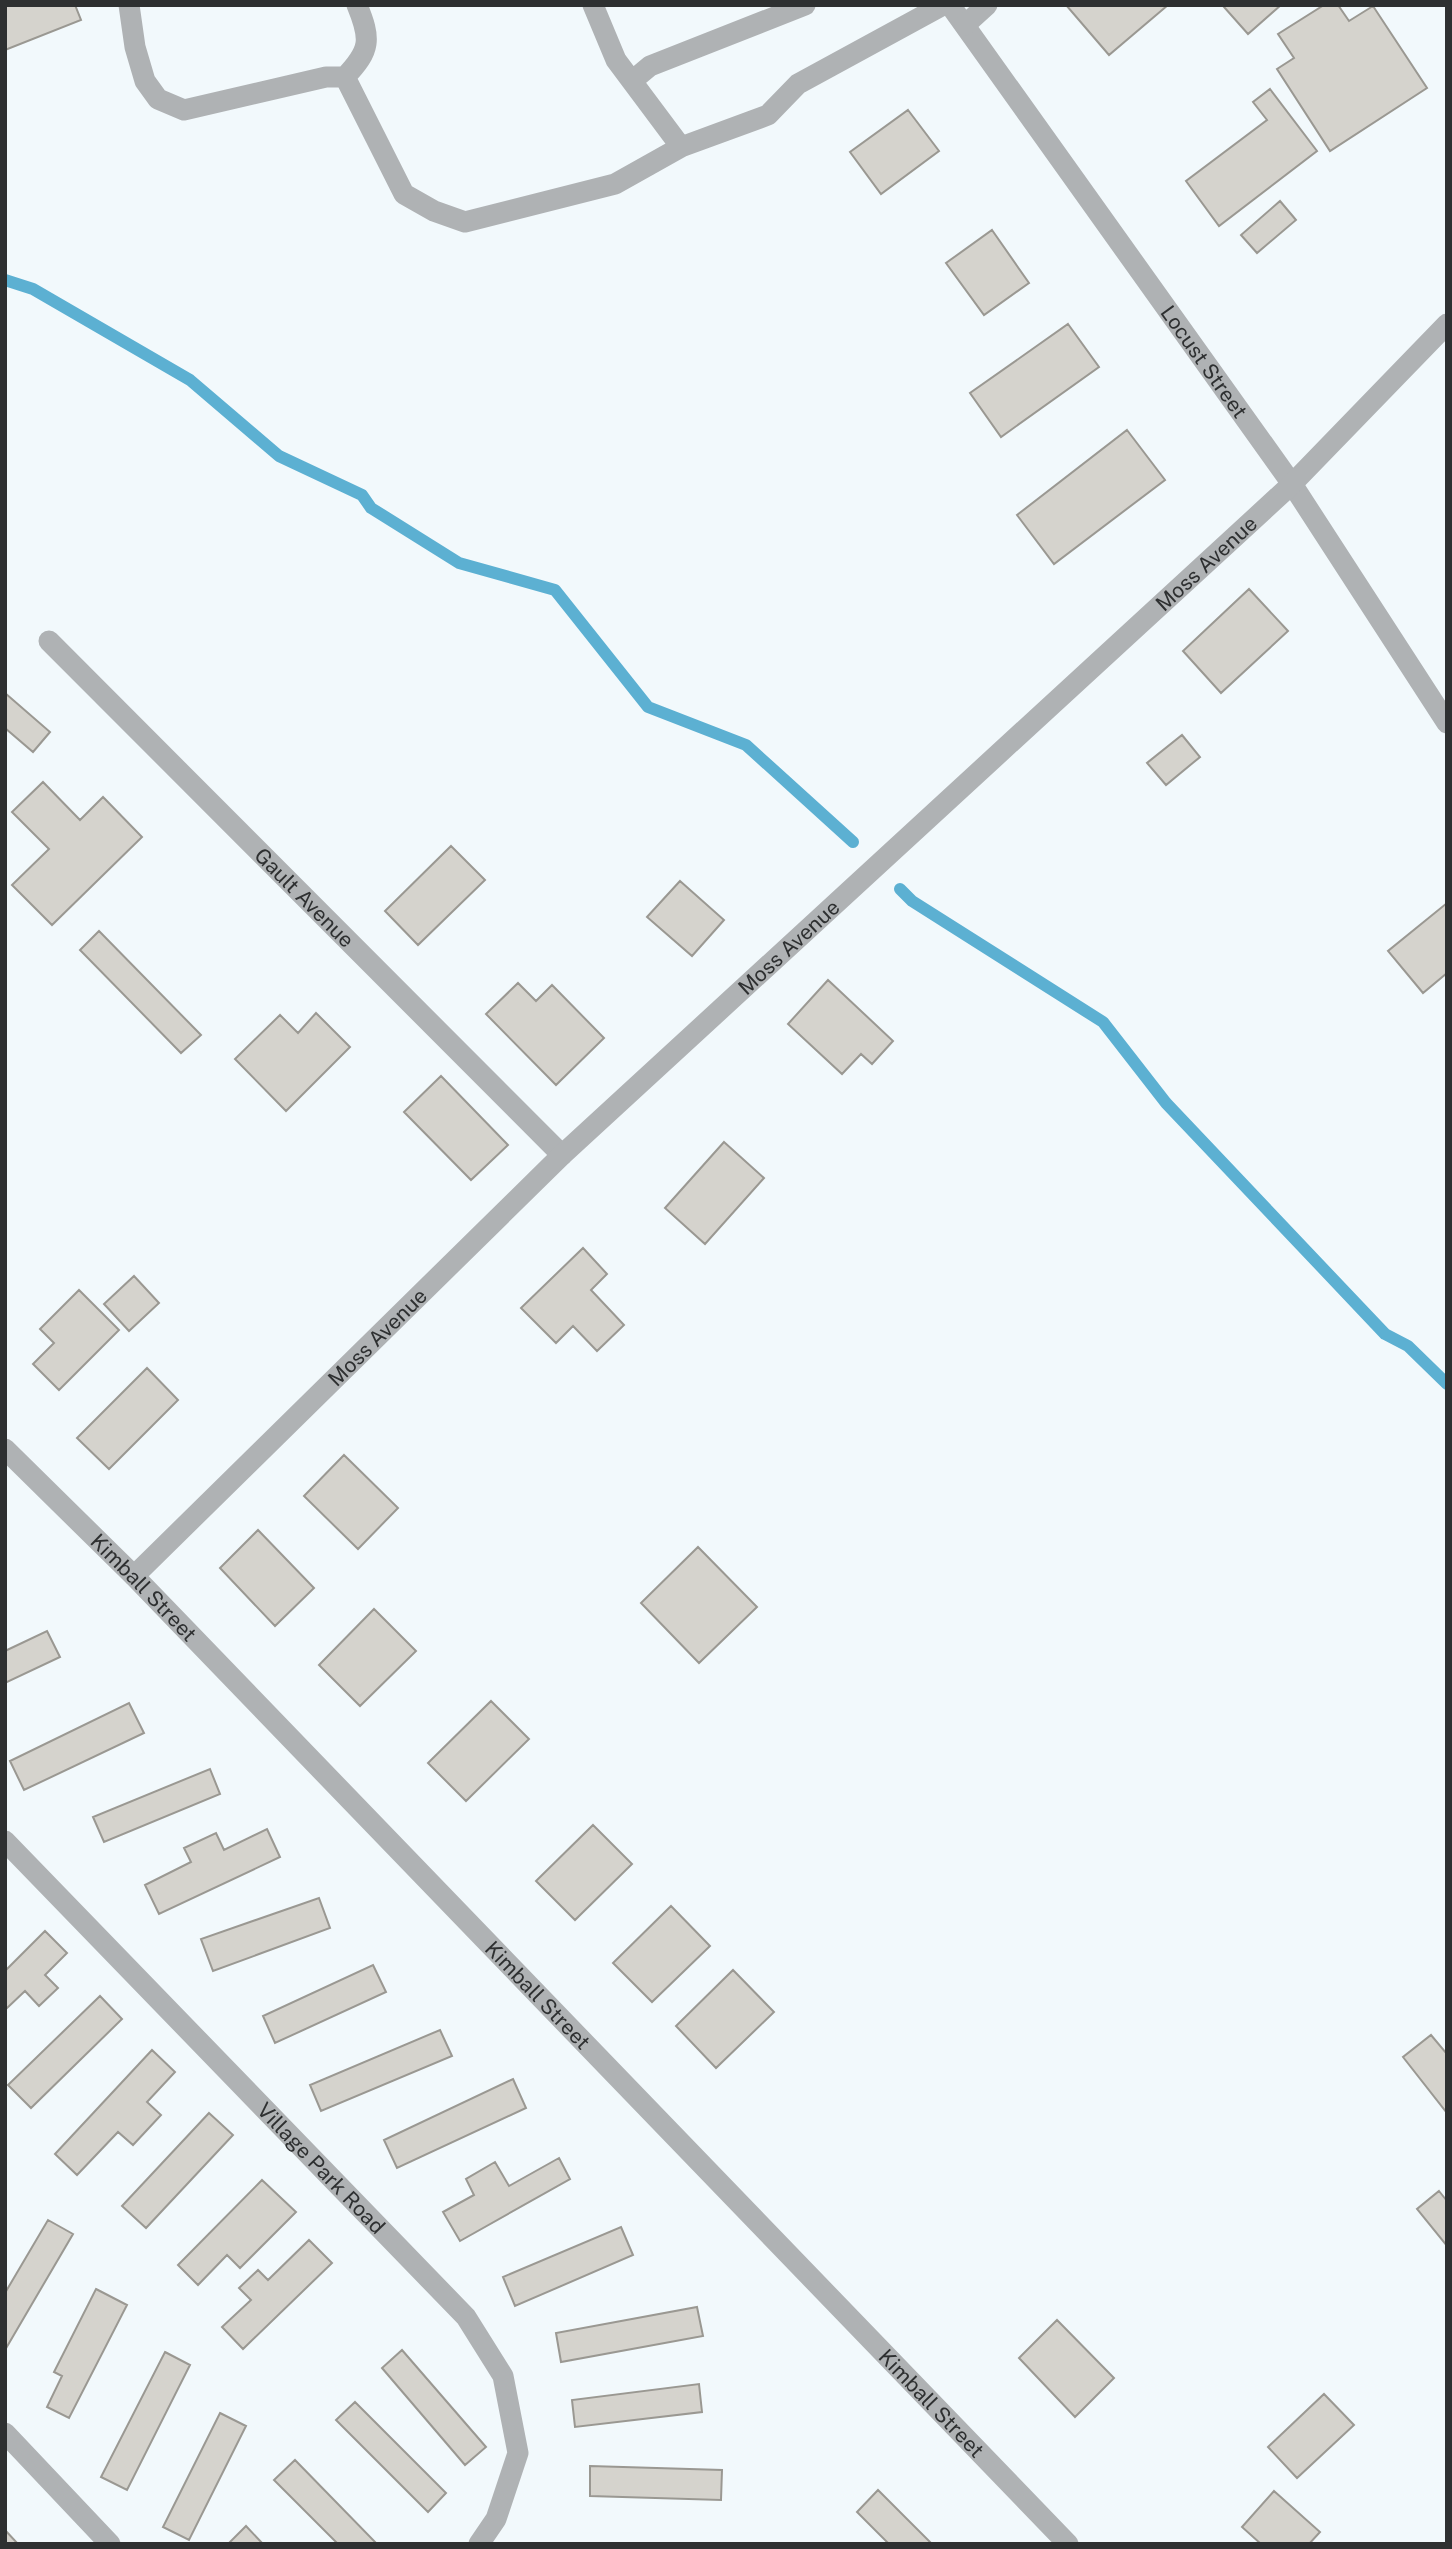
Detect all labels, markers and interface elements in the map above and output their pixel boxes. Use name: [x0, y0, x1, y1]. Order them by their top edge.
street label: Locust Street: [1156, 300, 1253, 423]
street label: Moss Avenue: [1150, 510, 1262, 616]
street label: Gault Avenue: [250, 842, 360, 952]
street label: Moss Avenue: [733, 894, 844, 1000]
street label: Moss Avenue: [322, 1283, 432, 1391]
street label: Kimball Street: [86, 1528, 202, 1646]
street label: Kimball Street: [480, 1935, 596, 2054]
street label: Village Park Road: [252, 2097, 391, 2239]
street label: Kimball Street: [874, 2344, 990, 2462]

